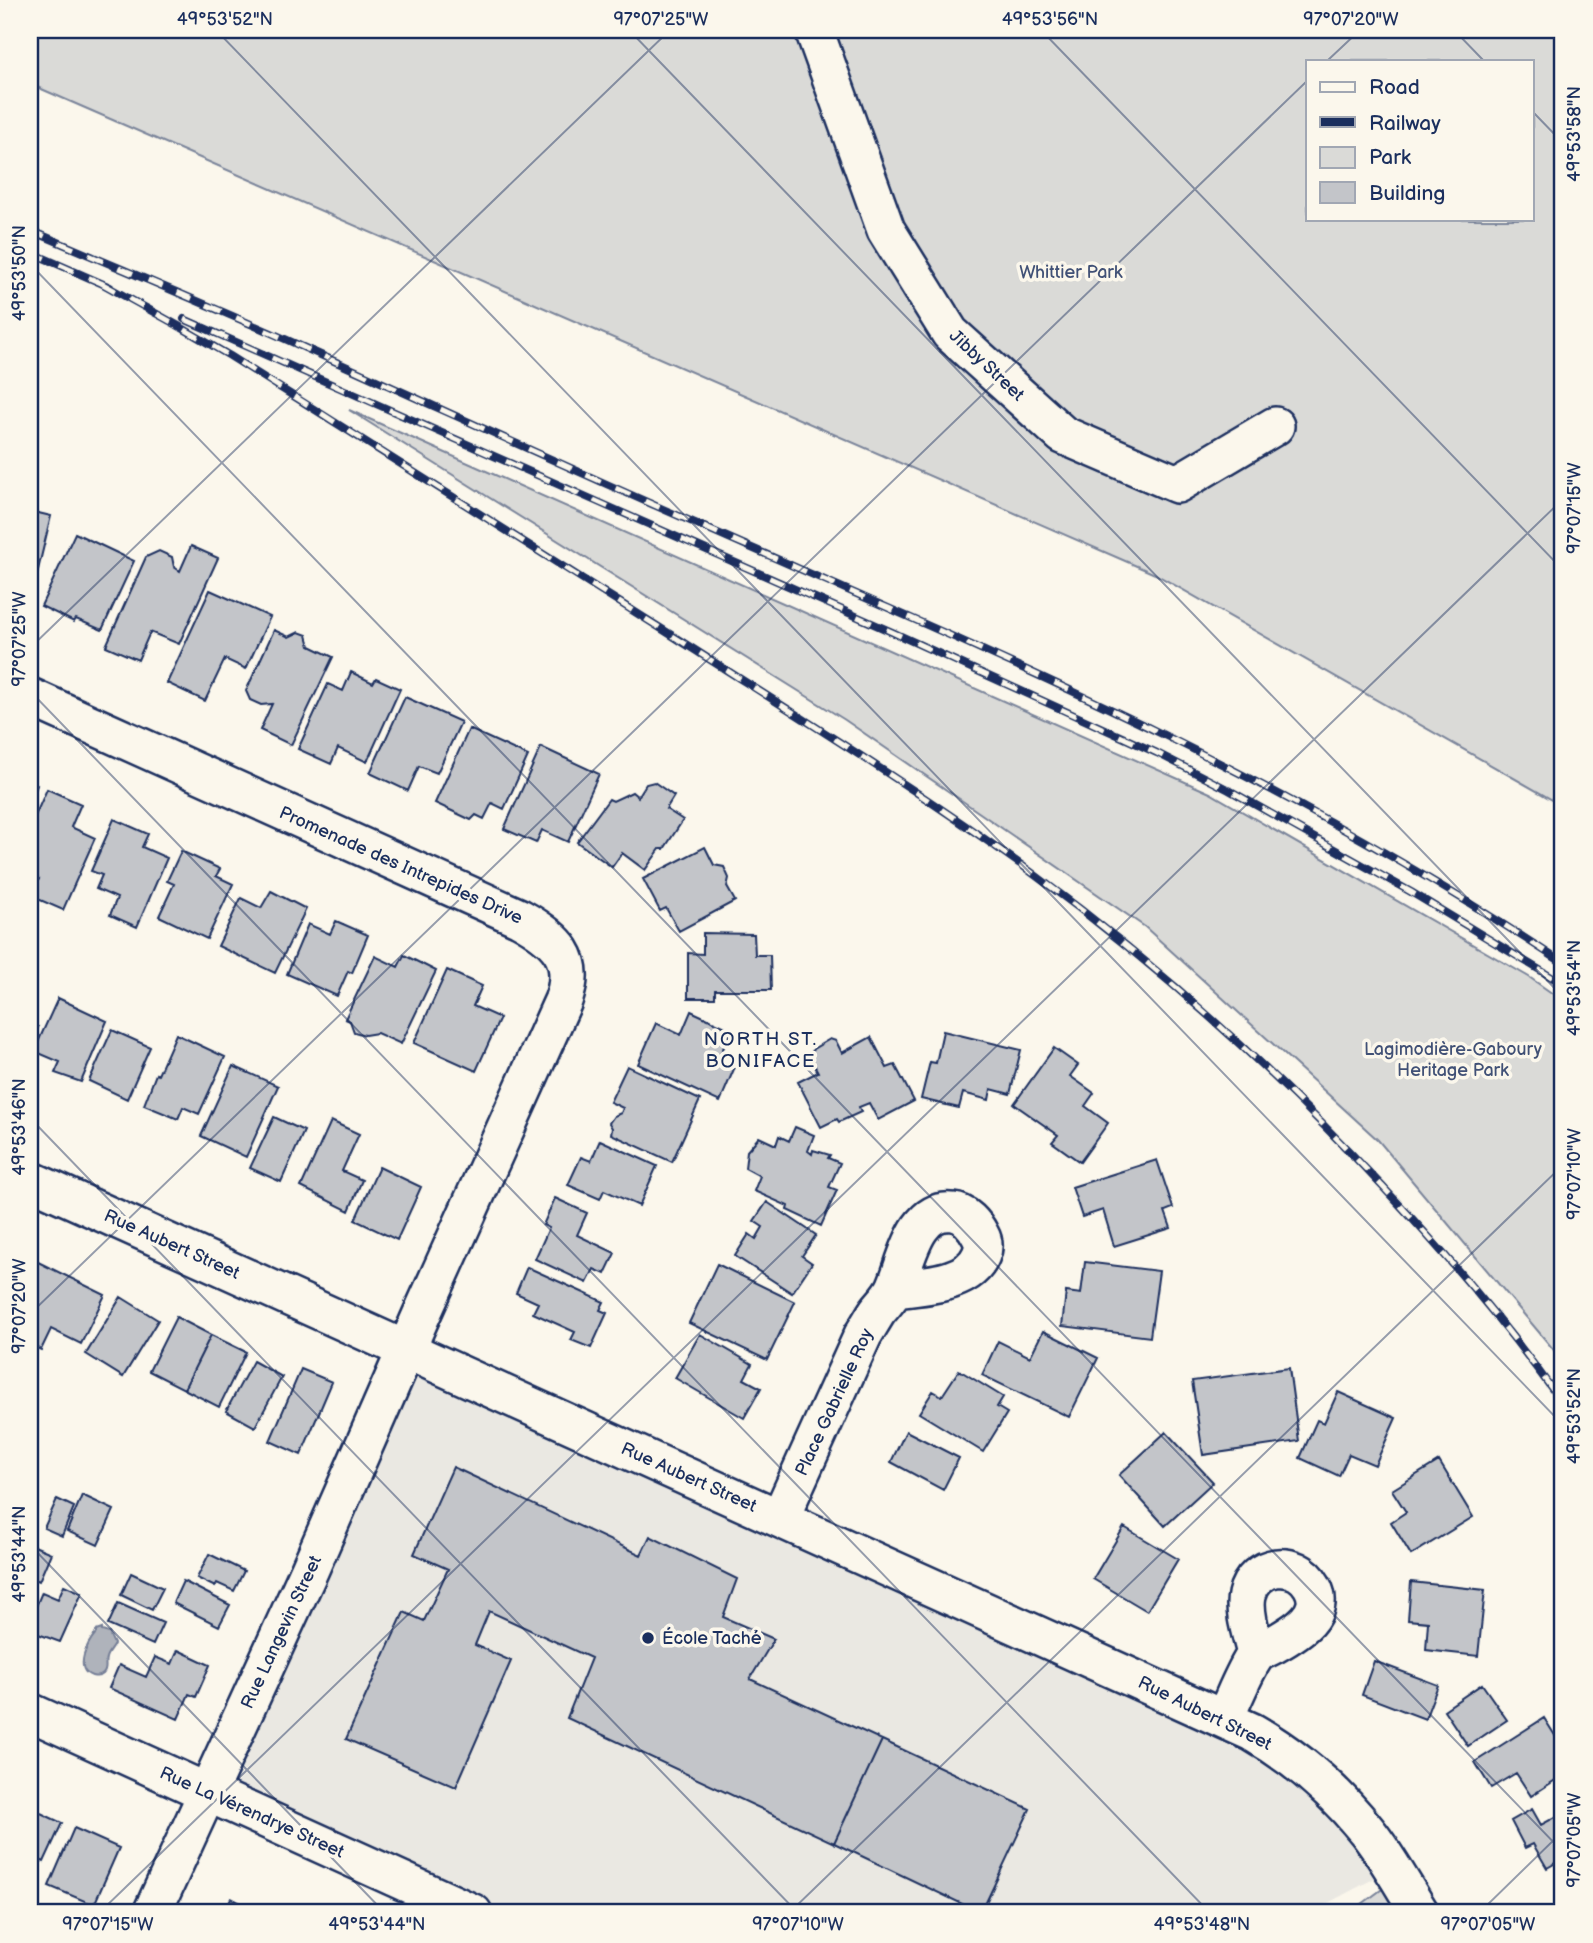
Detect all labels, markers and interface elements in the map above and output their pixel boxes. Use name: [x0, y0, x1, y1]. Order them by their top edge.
text: 49°53'52"N: [177, 9, 273, 30]
text: 97°07'25"W: [613, 9, 709, 30]
text: 49°53'56"N: [1002, 9, 1098, 30]
text: 97°07'20"W: [1303, 9, 1399, 30]
legend: [1306, 60, 1534, 220]
text: Road: [1369, 75, 1420, 100]
text: 49°53'58"N: [1564, 86, 1585, 182]
text: Railway: [1369, 111, 1441, 136]
text: Park: [1369, 145, 1412, 170]
text: Building: [1369, 181, 1445, 206]
text: 49°53'50"N: [9, 225, 30, 321]
park label: Whittier Park: [1019, 262, 1123, 283]
street label: Jibby Street: [945, 325, 1029, 406]
text: 97°07'15"W: [1564, 462, 1585, 554]
text: 97°07'25"W: [9, 591, 30, 687]
street label: Promenade des Intrepides Drive: [276, 802, 526, 929]
text: 49°53'54"N: [1564, 940, 1585, 1036]
district label: NORTH ST. BONIFACE: [704, 1028, 818, 1073]
park label: Lagimodière-Gaboury Heritage Park: [1364, 1039, 1543, 1081]
text: 49°53'46"N: [9, 1078, 30, 1176]
text: 97°07'10"W: [1564, 1128, 1585, 1220]
street label: Rue Aubert Street: [101, 1205, 243, 1284]
text: 97°07'20"W: [9, 1258, 30, 1354]
street label: Place Gabrielle Roy: [791, 1324, 878, 1479]
text: 49°53'52"N: [1564, 1368, 1585, 1464]
street label: Rue Aubert Street: [618, 1438, 760, 1517]
text: 49°53'44"N: [9, 1505, 30, 1603]
street label: Rue Langevin Street: [237, 1552, 326, 1712]
place label: École Taché: [662, 1626, 762, 1649]
marker: École Taché: [640, 1630, 656, 1646]
street label: Rue Aubert Street: [1134, 1672, 1275, 1755]
street label: Rue La Vérendrye Street: [156, 1762, 348, 1863]
text: 97°07'05"W: [1564, 1792, 1585, 1888]
text: 97°07'15"W: [62, 1914, 154, 1935]
text: 49°53'44"N: [328, 1914, 426, 1935]
text: 97°07'10"W: [752, 1914, 844, 1935]
text: 49°53'48"N: [1154, 1914, 1250, 1935]
text: 97°07'05"W: [1440, 1914, 1536, 1935]

